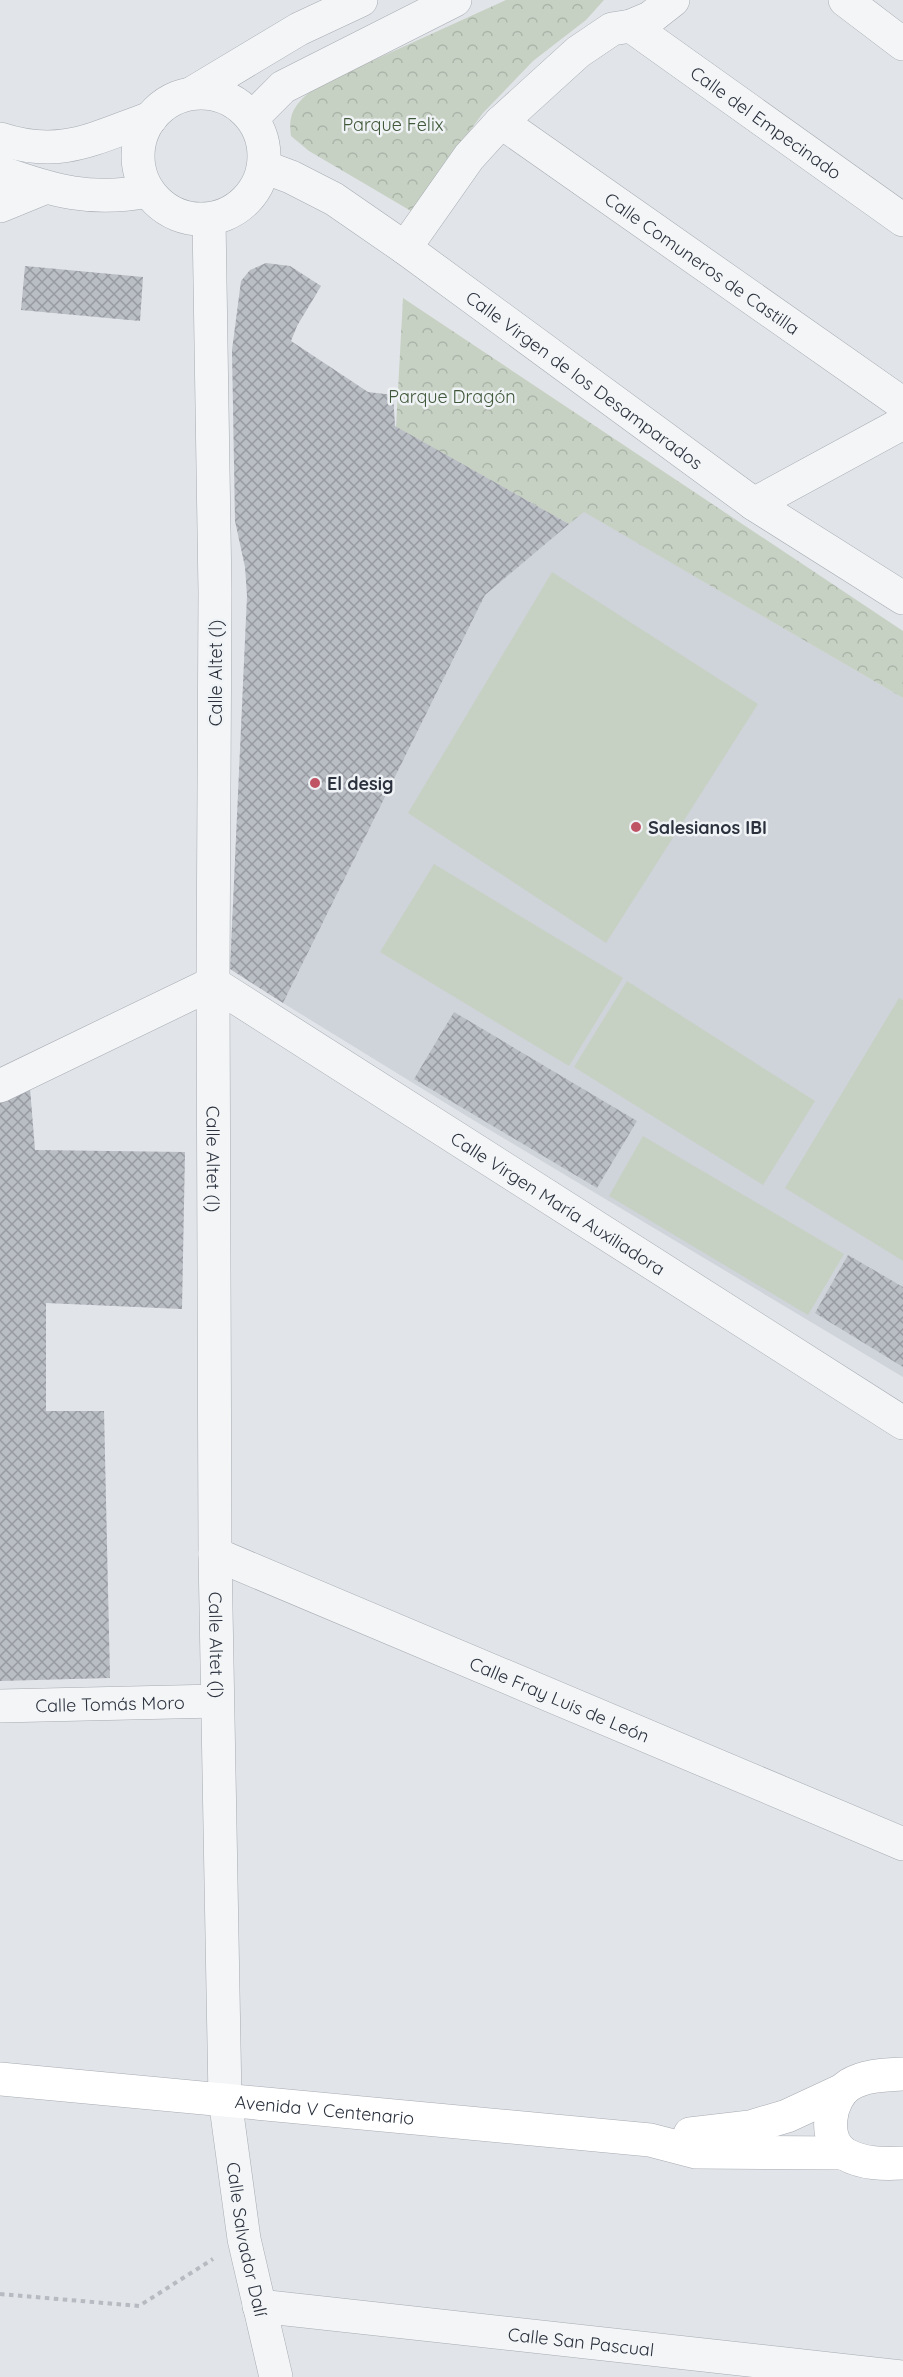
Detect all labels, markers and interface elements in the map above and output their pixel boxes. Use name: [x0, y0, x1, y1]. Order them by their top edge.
street label: Calle del Empecinado: [686, 61, 846, 184]
park label: Parque Felix: [342, 113, 444, 136]
street label: Calle Comuneros de Castilla: [600, 187, 804, 340]
street label: Calle Virgen de los Desamparados: [462, 285, 707, 474]
park label: Parque Dragón: [388, 385, 516, 408]
street label: Calle Altet (l): [204, 620, 227, 726]
place label: El desig: [327, 772, 394, 795]
marker: El desig: [308, 776, 322, 790]
place label: Salesianos IBI: [648, 816, 767, 839]
marker: Salesianos IBI: [629, 820, 643, 834]
street label: Calle Altet (l): [202, 1106, 225, 1212]
street label: Calle Virgen María Auxiliadora: [447, 1126, 670, 1280]
street label: Calle Altet (l): [204, 1591, 229, 1698]
street label: Calle Fray Luis de León: [466, 1651, 653, 1747]
street label: Calle Tomás Moro: [35, 1690, 185, 1717]
street label: Avenida V Centenario: [234, 2090, 415, 2129]
street label: Calle Salvador Dalí: [222, 2160, 273, 2319]
street label: Calle San Pascual: [507, 2322, 655, 2361]

